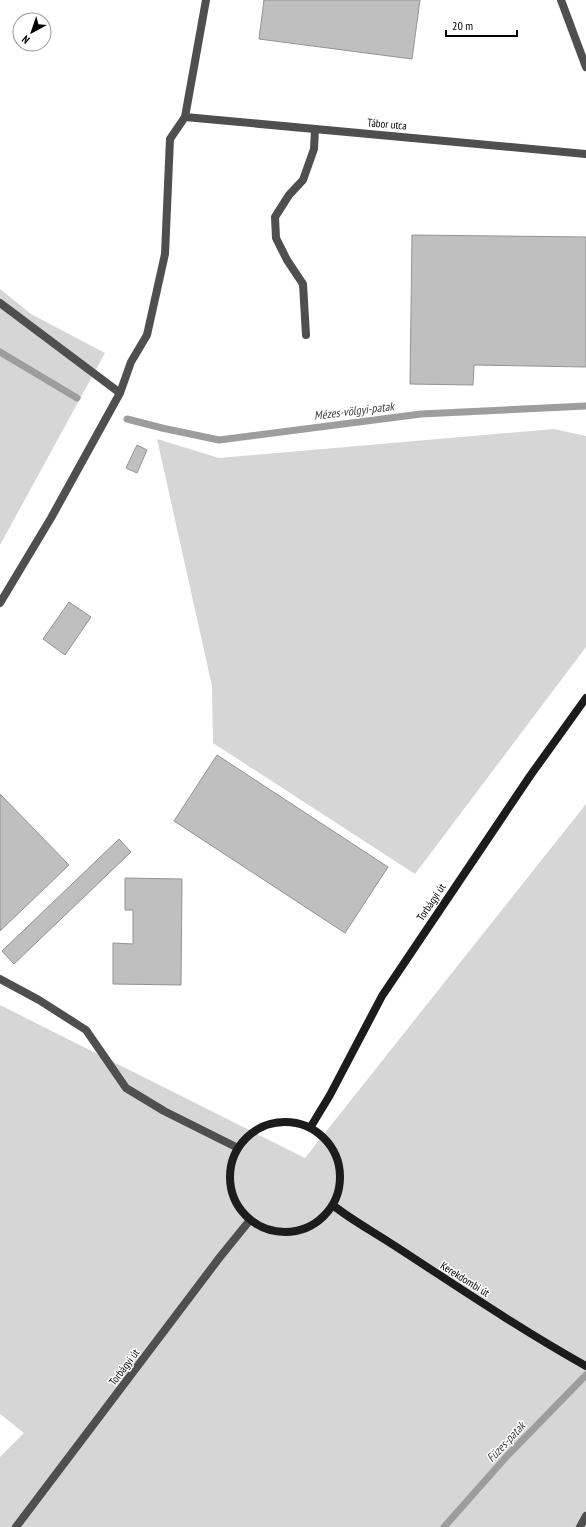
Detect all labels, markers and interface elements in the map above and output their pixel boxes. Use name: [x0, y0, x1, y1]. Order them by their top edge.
north arrow: [12, 12, 52, 52]
scale bar: [446, 12, 517, 38]
text: 20 m: [452, 18, 473, 33]
text: N: [19, 32, 32, 47]
street label: Tábor utca: [367, 115, 407, 133]
water label: Mézes-völgyi-patak: [313, 398, 396, 423]
street label: Torbágyi út: [413, 881, 449, 923]
street label: Kerekdombi út: [438, 1258, 492, 1300]
street label: Torbágyi út: [106, 1346, 142, 1388]
water label: Füzes-patak: [483, 1417, 529, 1465]

